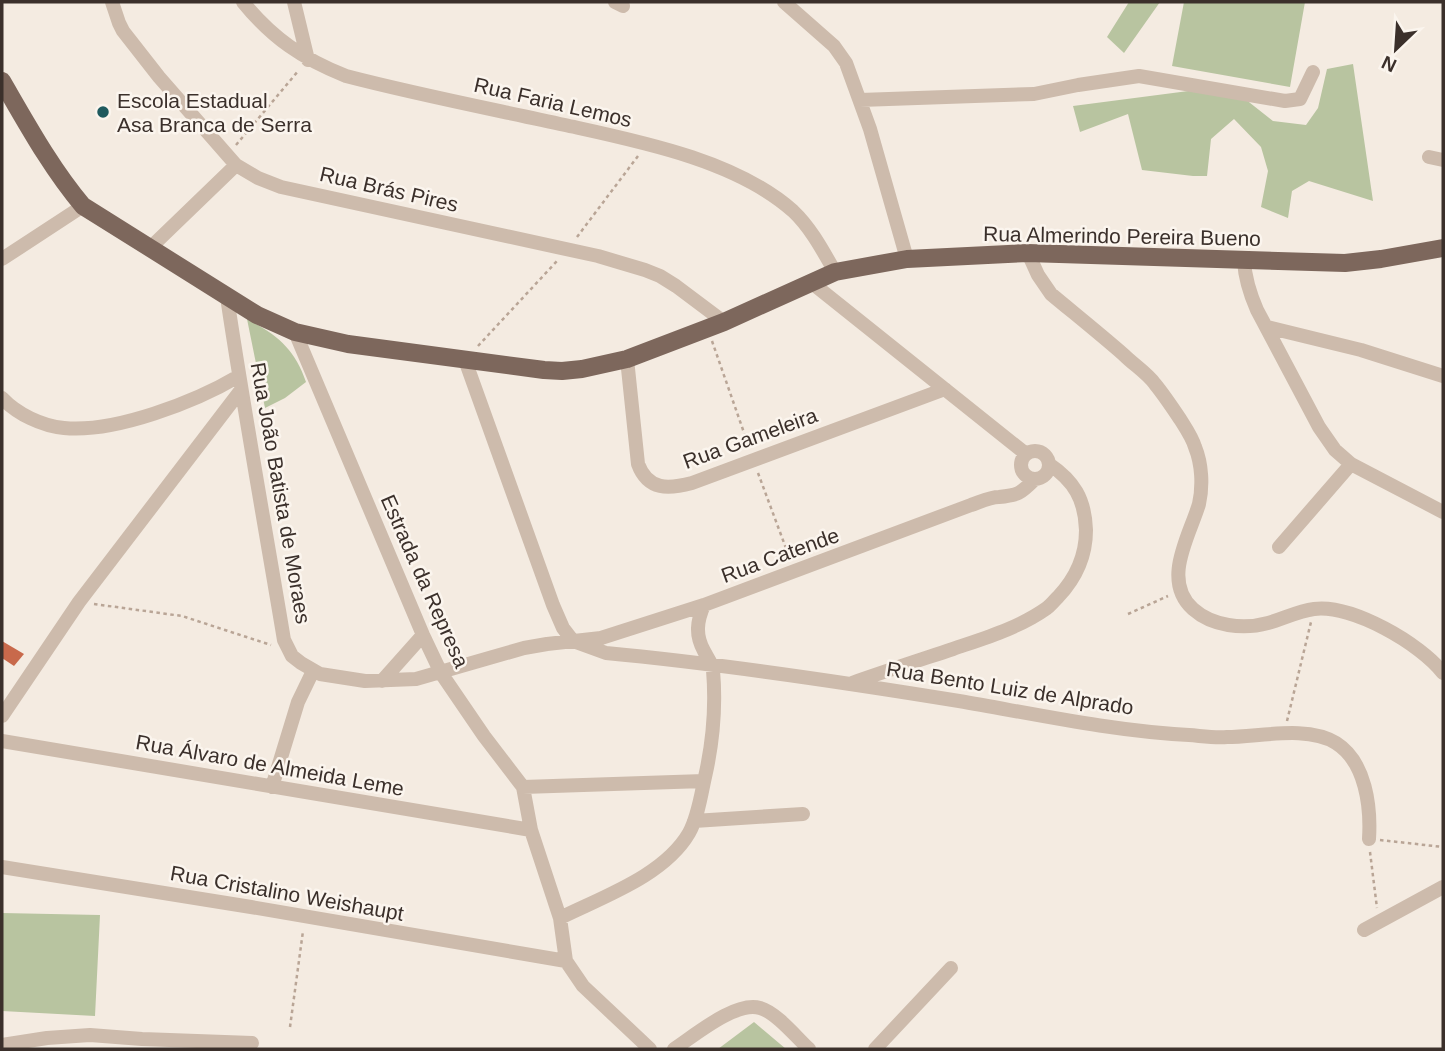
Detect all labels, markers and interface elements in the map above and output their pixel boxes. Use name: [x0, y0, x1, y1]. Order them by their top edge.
north arrow: [1361, 14, 1431, 84]
text: N: [1378, 52, 1400, 76]
street label: Rua Faria Lemos: [472, 73, 634, 131]
place label: Escola Estadual Asa Branca de Serra: [117, 89, 312, 136]
marker: Escola Estadual Asa Branca de Serra: [95, 104, 111, 120]
street label: Rua Brás Pires: [318, 162, 460, 216]
street label: Rua Almerindo Pereira Bueno: [983, 222, 1261, 250]
street label: Rua João Batista de Moraes: [247, 361, 315, 625]
street label: Rua Gameleira: [680, 403, 821, 473]
street label: Estrada da Represa: [377, 491, 474, 671]
street label: Rua Catende: [718, 523, 842, 587]
street label: Rua Bento Luiz de Alprado: [885, 657, 1135, 719]
street label: Rua Álvaro de Almeida Leme: [134, 730, 406, 800]
street label: Rua Cristalino Weishaupt: [169, 861, 406, 925]

